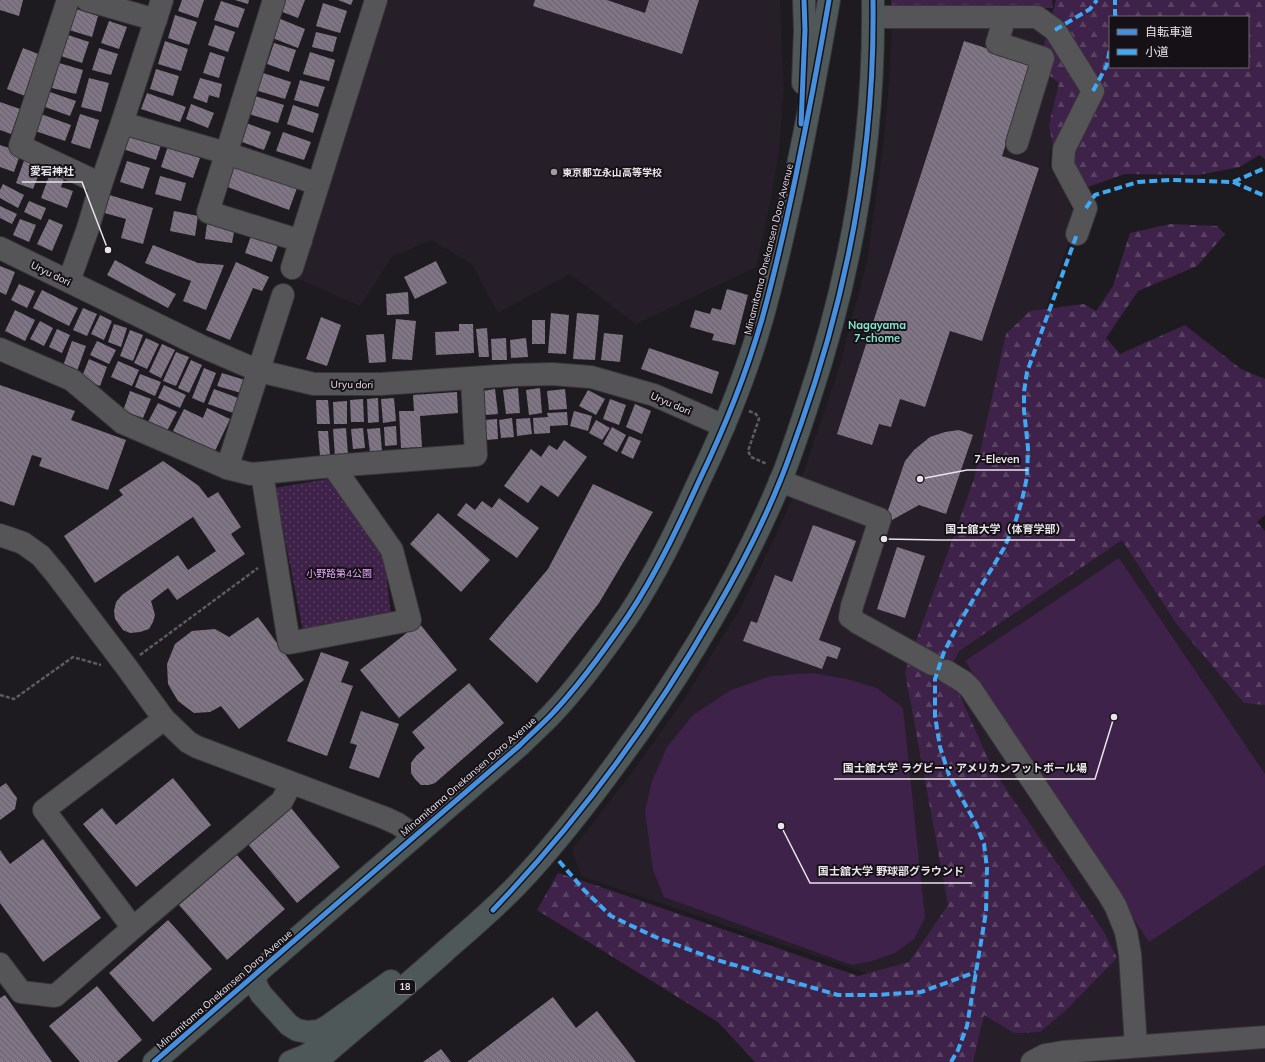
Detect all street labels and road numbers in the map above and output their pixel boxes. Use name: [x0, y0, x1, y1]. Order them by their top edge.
street label: Minamitama Onekansen Doro Avenue: [741, 162, 796, 336]
street label: Uryu dori: [29, 258, 73, 289]
street label: Uryu dori: [331, 378, 373, 391]
street label: Uryu dori: [649, 389, 693, 418]
street label: Minamitama Onekansen Doro Avenue: [398, 714, 539, 839]
street label: Minamitama Onekansen Doro Avenue: [154, 927, 295, 1052]
road number: 18: [395, 980, 415, 994]

